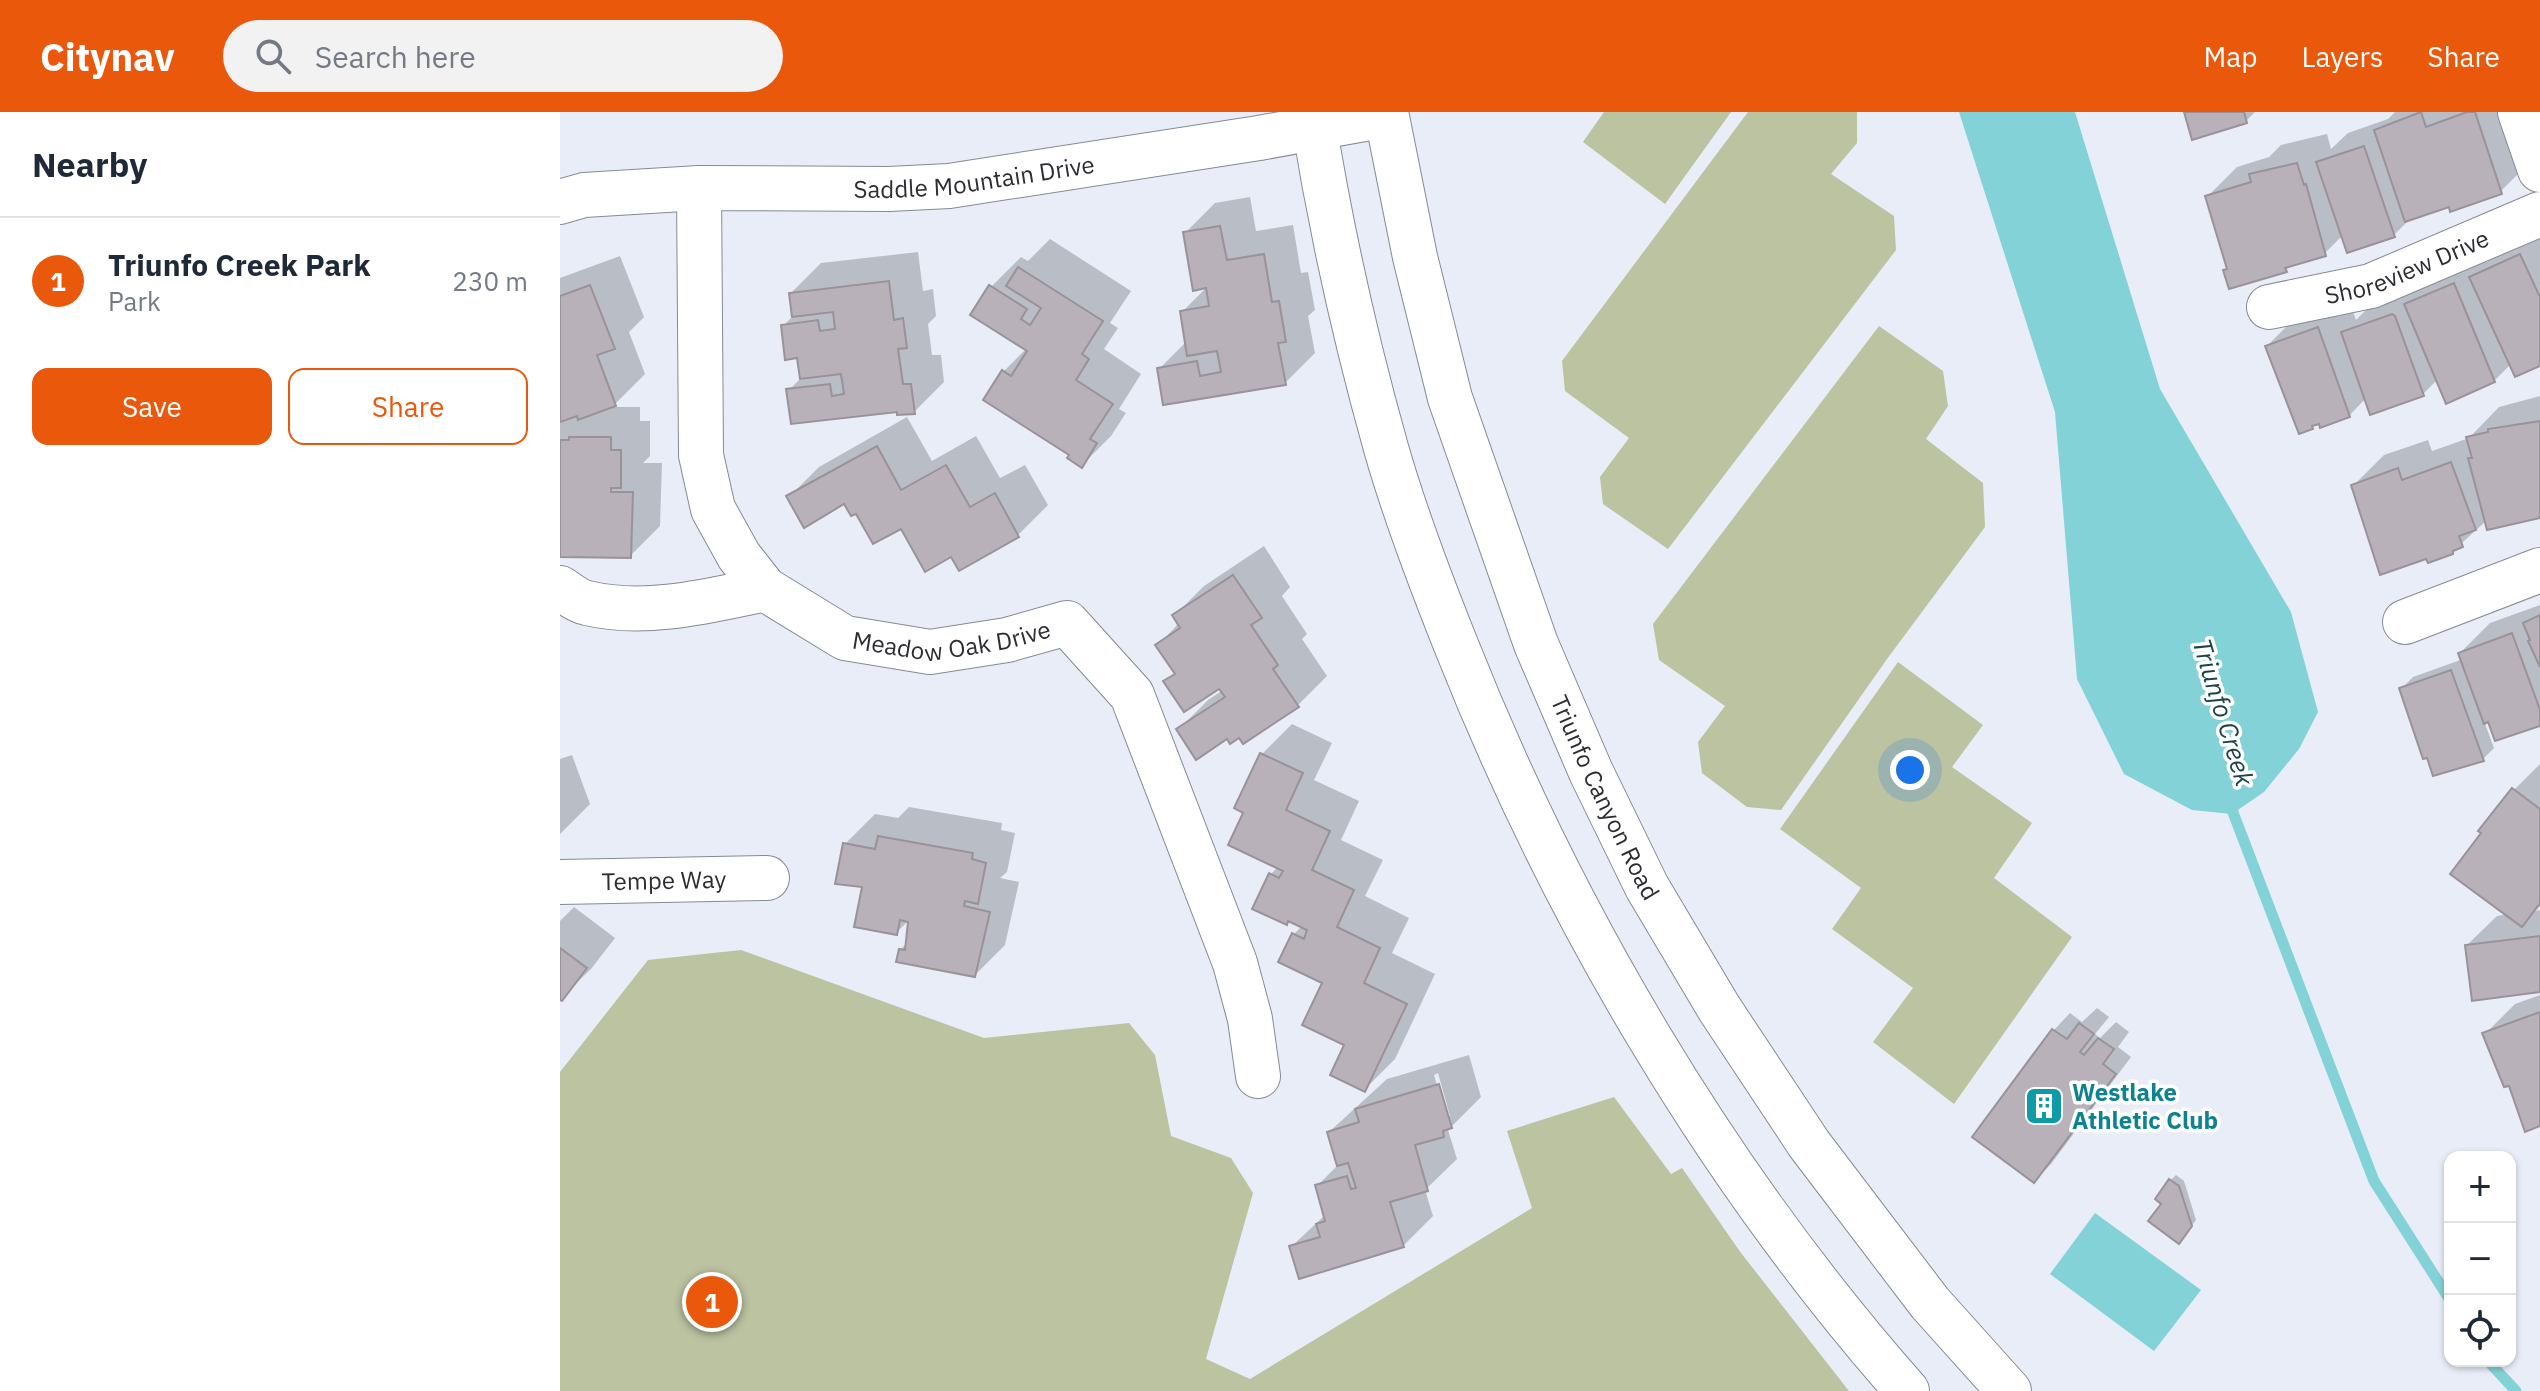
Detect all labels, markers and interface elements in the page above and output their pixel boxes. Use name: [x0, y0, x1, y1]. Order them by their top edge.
search box: [223, 20, 783, 92]
text: Citynav: [40, 32, 175, 81]
icon: search: [251, 34, 295, 78]
text: Search here: [315, 37, 476, 76]
text: Map: [2203, 38, 2257, 75]
text: Layers: [2301, 38, 2383, 75]
text: Share: [2427, 38, 2500, 75]
text: Nearby: [32, 142, 147, 186]
street label: Saddle Mountain Drive: [853, 148, 1097, 205]
street label: Shoreview Drive: [2322, 222, 2494, 311]
text: Triunfo Creek Park: [108, 245, 371, 284]
text: 1: [50, 264, 66, 298]
text: 230 m: [452, 264, 528, 298]
text: Park: [108, 284, 161, 318]
button: Save: [32, 368, 272, 445]
button: Share: [288, 368, 528, 445]
street label: Meadow Oak Drive: [850, 612, 1054, 669]
water label: Triunfo Creek: [2185, 634, 2263, 790]
street label: Triunfo Canyon Road: [1544, 690, 1667, 906]
your location: [1890, 750, 1930, 790]
street label: Tempe Way: [601, 863, 727, 897]
place label: Westlake Athletic Club: [2072, 1076, 2218, 1136]
building icon: Westlake Athletic Club: [2023, 1085, 2065, 1127]
map controls: [2444, 1151, 2516, 1367]
button: +: [2444, 1151, 2516, 1223]
button: −: [2444, 1223, 2516, 1295]
pin: 1: [686, 1272, 738, 1332]
button: locate: [2444, 1295, 2516, 1367]

